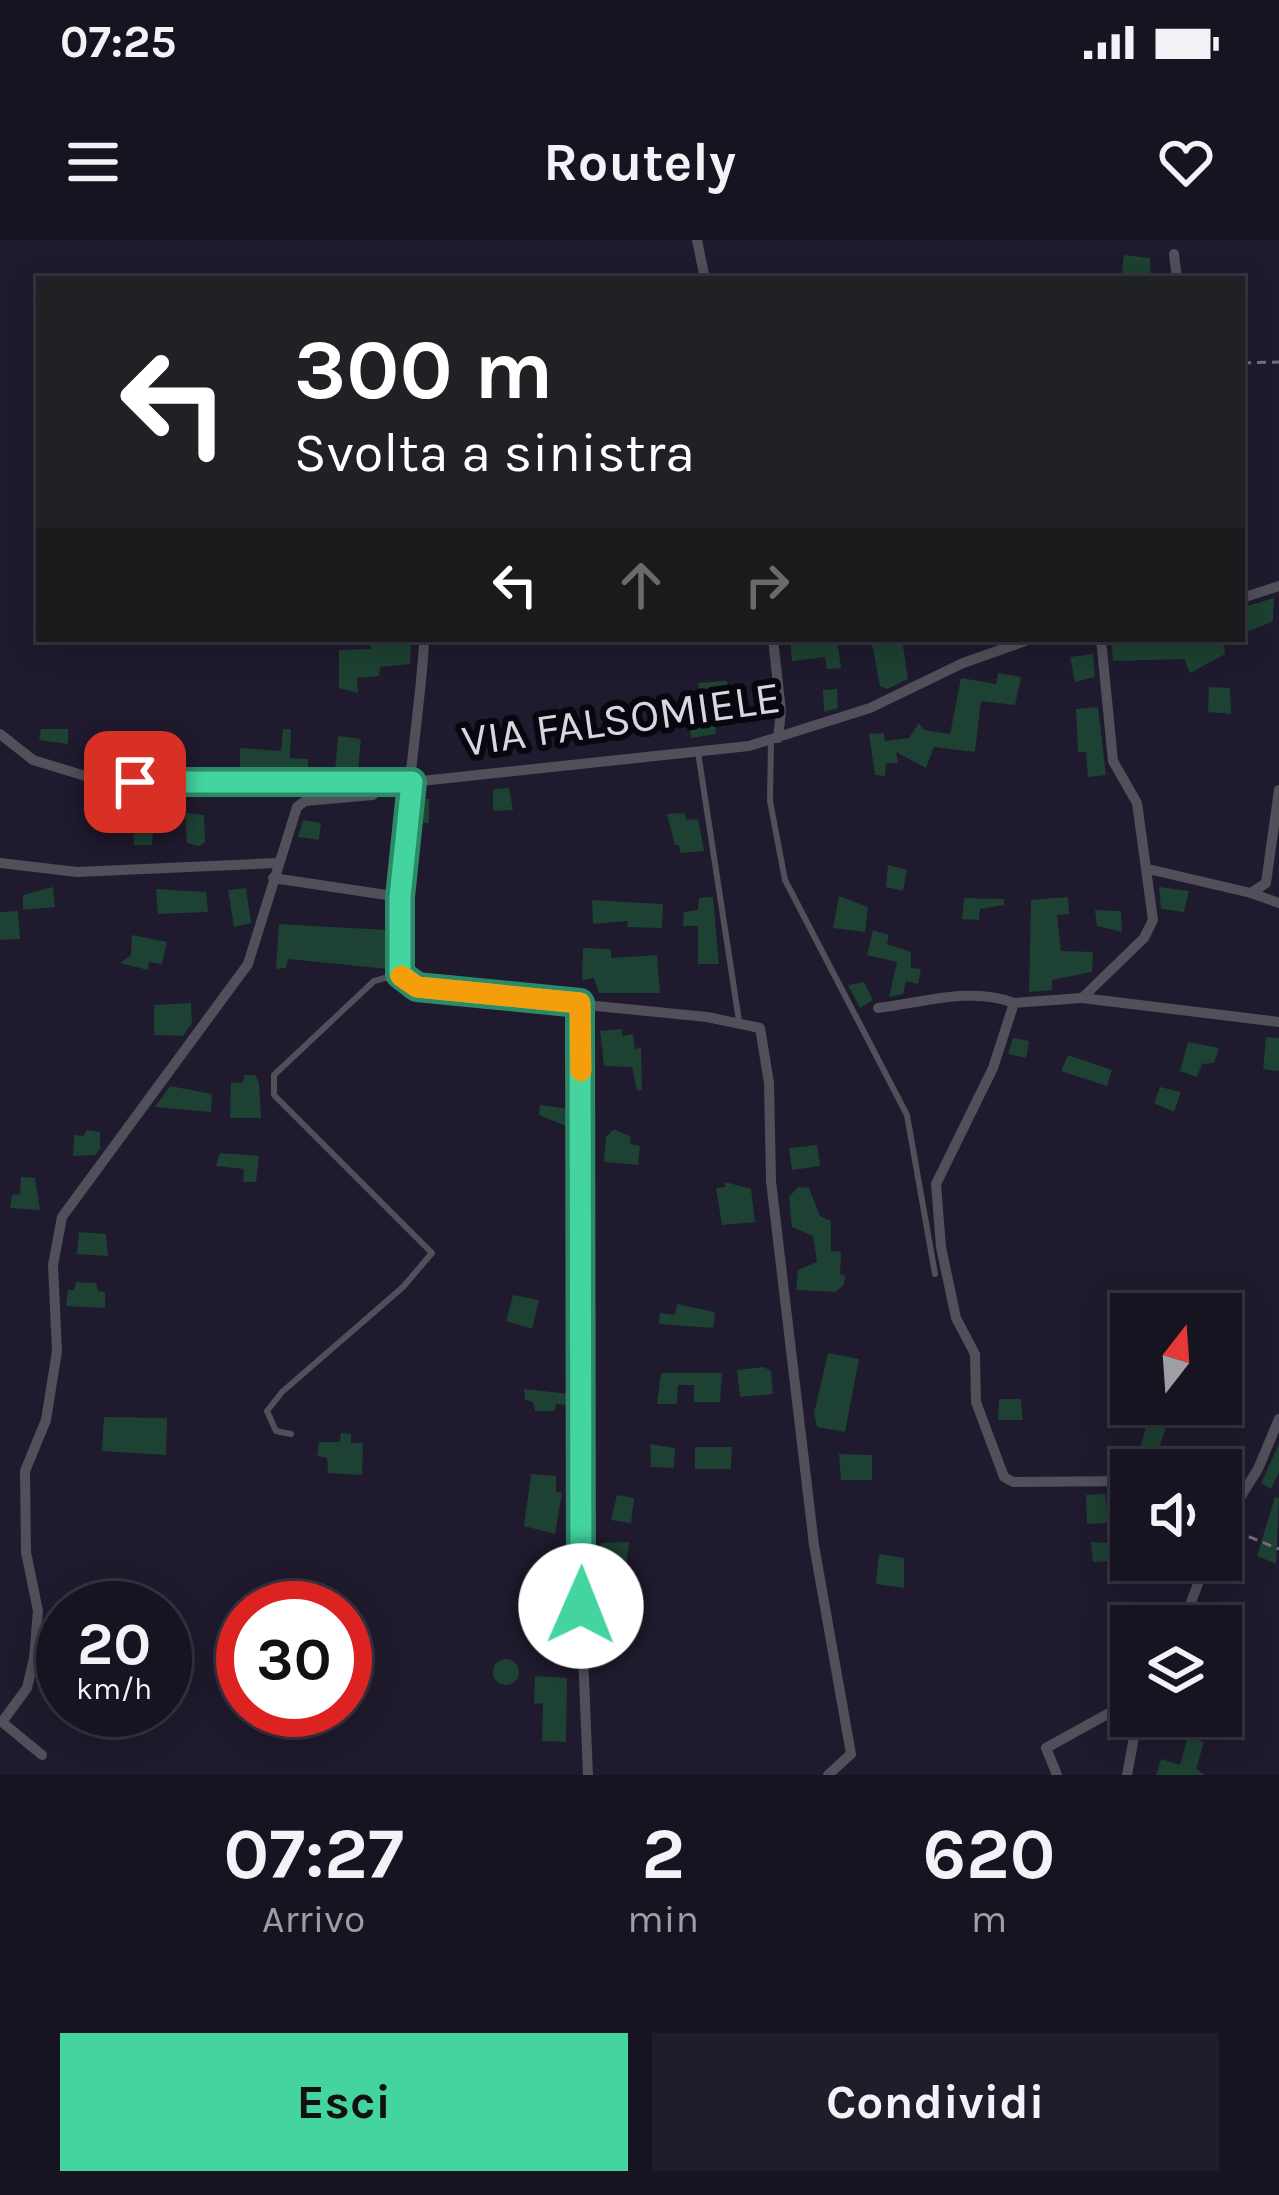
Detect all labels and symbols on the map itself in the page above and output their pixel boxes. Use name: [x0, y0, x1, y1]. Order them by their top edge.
street label: VIA FALSOMIELE: [459, 671, 784, 767]
pin: [84, 731, 186, 833]
north arrow: [1110, 1293, 1242, 1425]
position arrow: [518, 1543, 644, 1669]
speed limit sign: 30: [216, 1581, 372, 1737]

